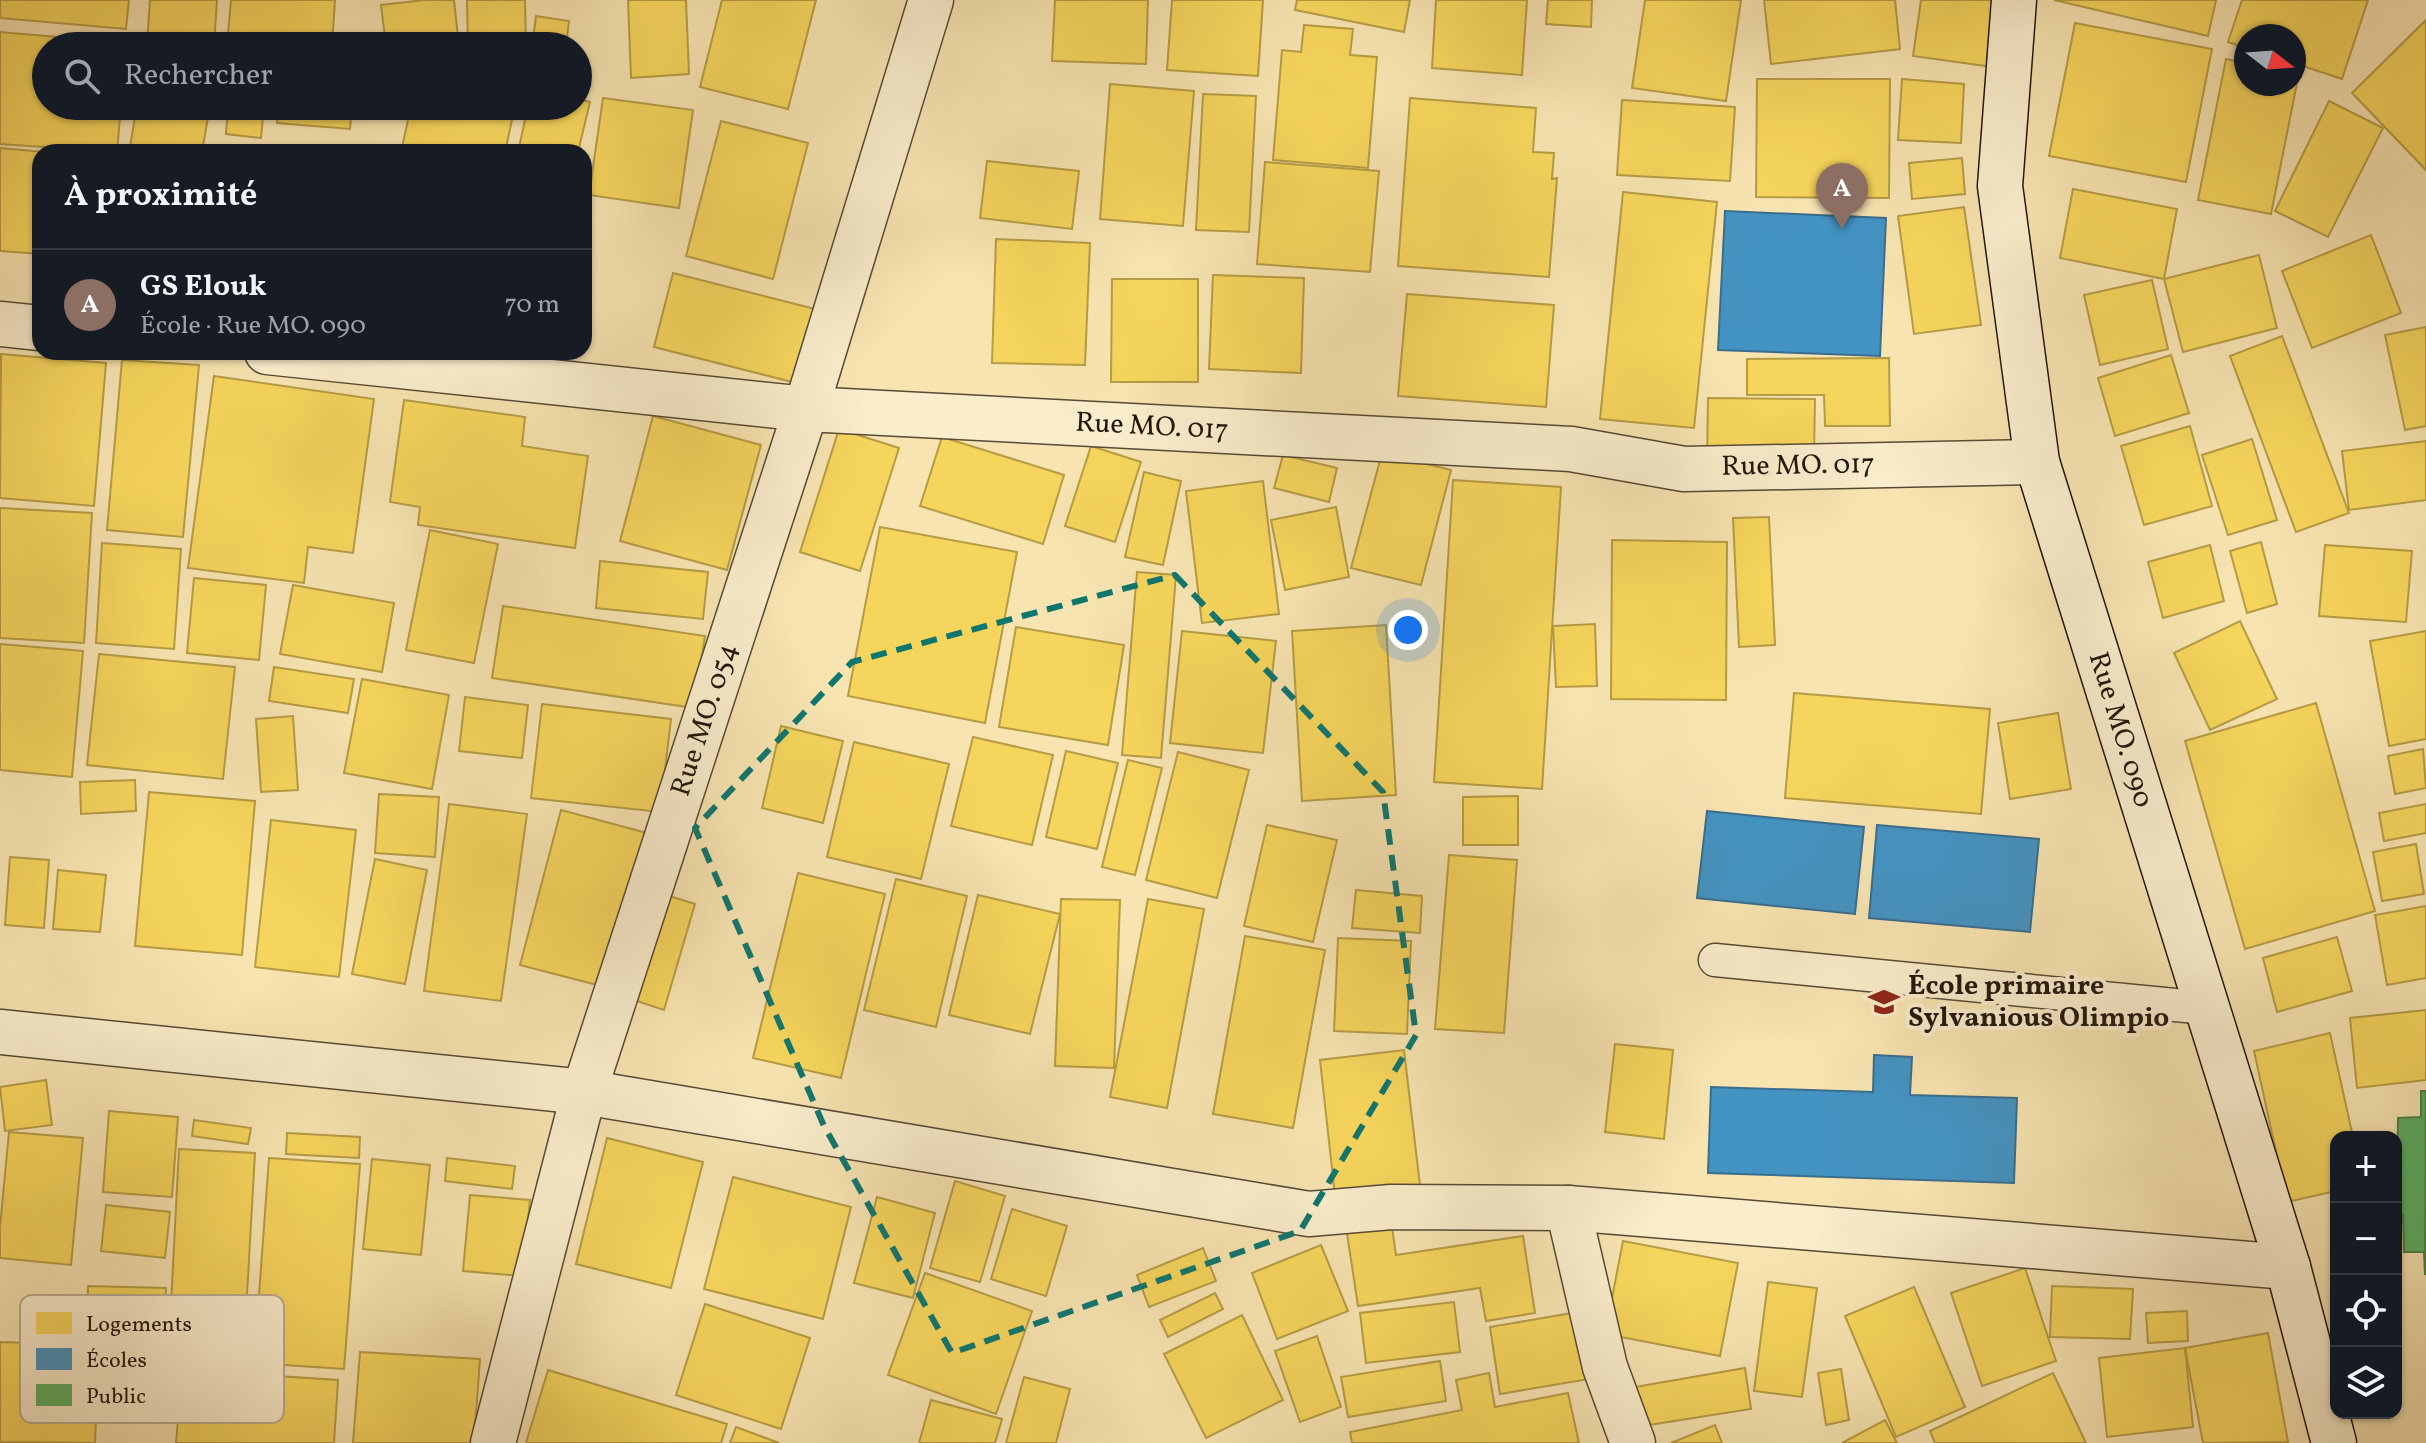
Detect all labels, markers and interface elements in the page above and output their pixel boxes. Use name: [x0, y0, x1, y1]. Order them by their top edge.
north arrow: [2234, 24, 2306, 96]
search box: [32, 32, 592, 120]
icon: search: [60, 54, 104, 98]
text: Rechercher: [124, 55, 273, 97]
pin: A: [1816, 163, 1868, 229]
text: À proximité: [64, 173, 257, 220]
text: GS Elouk: [140, 266, 267, 308]
text: A: [81, 287, 99, 323]
text: 70 m: [505, 287, 560, 323]
text: École · Rue MO. 090: [140, 308, 366, 344]
street label: Rue MO. 017: [1074, 404, 1230, 450]
street label: Rue MO. 017: [1721, 445, 1875, 487]
your location: [1388, 610, 1428, 650]
street label: Rue MO. 054: [662, 638, 748, 802]
street label: Rue MO. 090: [2078, 647, 2162, 813]
place label: École primaire Sylvanious Olimpio: [1908, 967, 2169, 1038]
school or university icon: École primaire Sylvanious Olimpio: [1867, 985, 1901, 1019]
map controls: [2330, 1131, 2402, 1419]
button: +: [2330, 1131, 2402, 1203]
button: −: [2330, 1203, 2402, 1275]
button: locate: [2330, 1275, 2402, 1347]
legend: [20, 1295, 284, 1423]
text: Logements: [86, 1310, 192, 1341]
text: Écoles: [86, 1346, 147, 1377]
button: layers: [2330, 1347, 2402, 1419]
text: Public: [86, 1382, 146, 1413]

